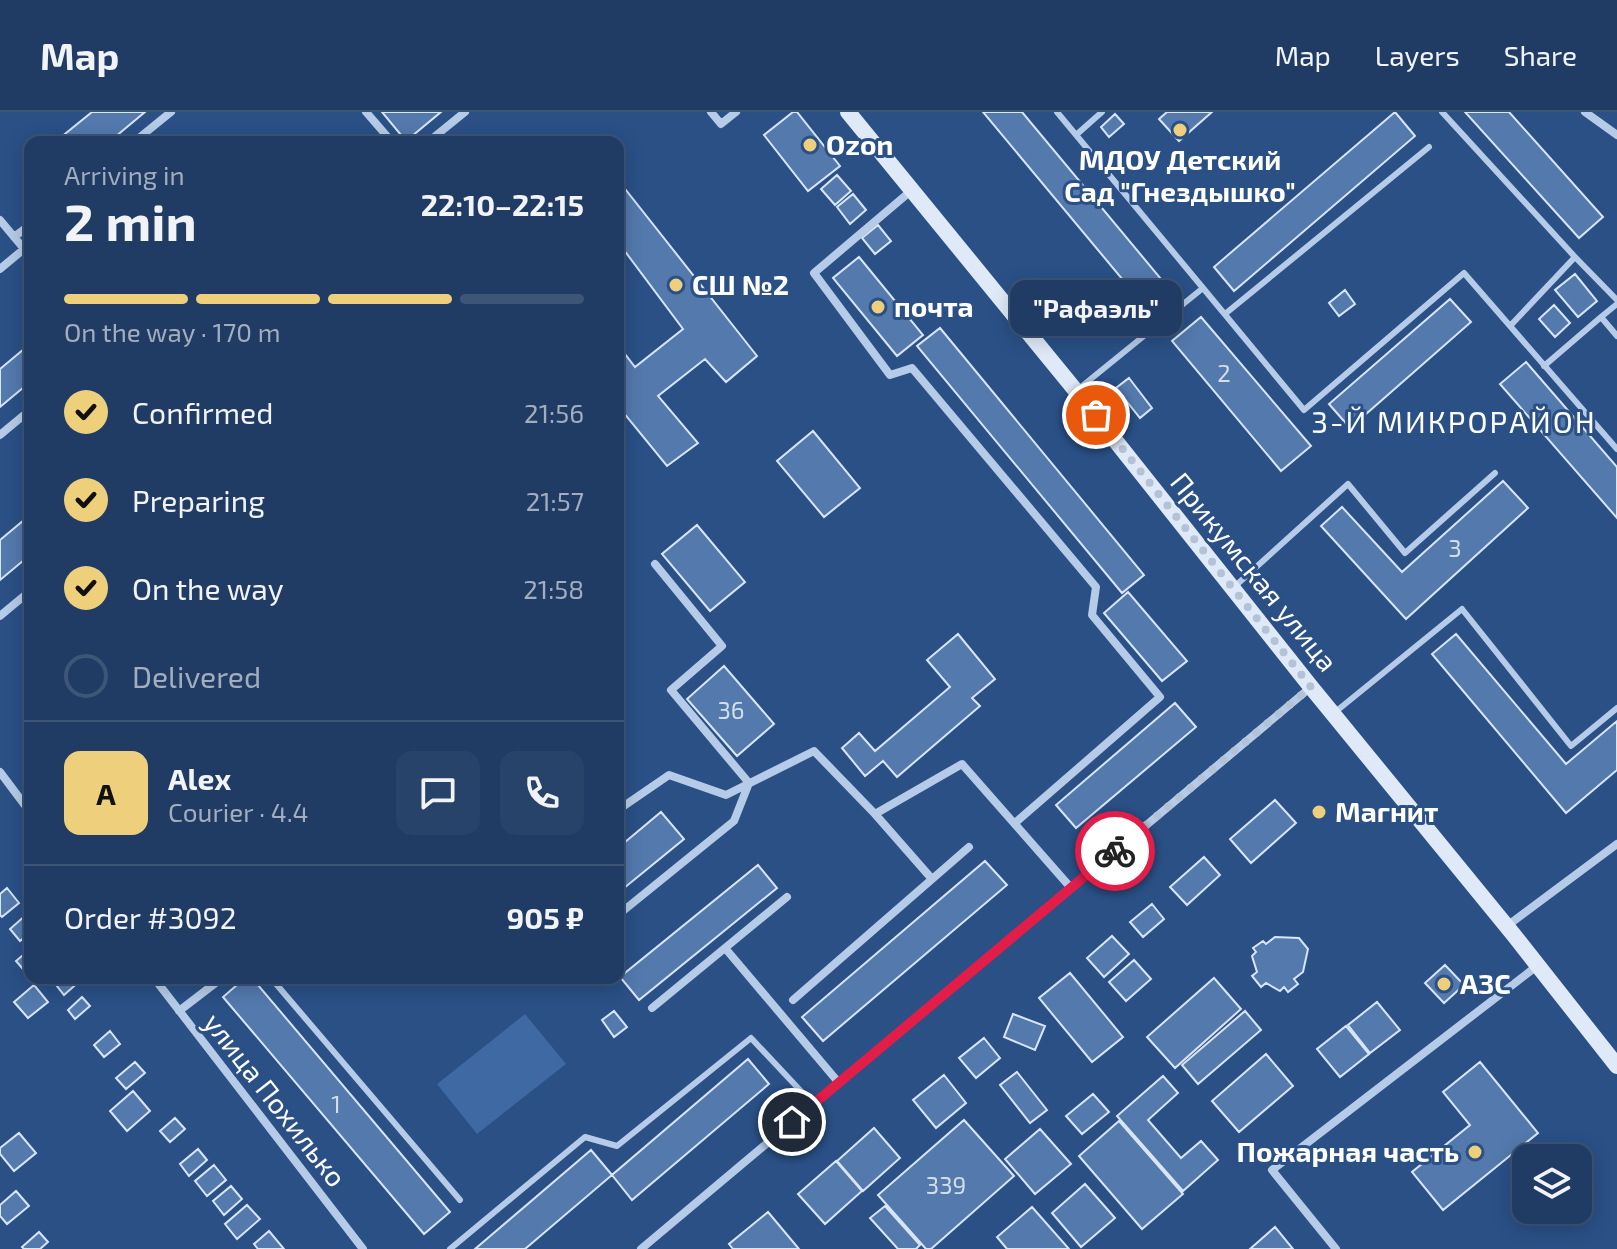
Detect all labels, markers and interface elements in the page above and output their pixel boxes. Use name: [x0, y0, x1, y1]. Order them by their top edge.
text: Map: [40, 32, 119, 78]
text: Map: [1275, 38, 1331, 72]
text: Layers: [1375, 38, 1460, 72]
text: Share: [1504, 38, 1577, 72]
marker: МДОУ Детский Сад "Гнездышко": [1171, 121, 1189, 139]
place label: Ozon: [826, 127, 893, 161]
marker: Ozon: [801, 136, 819, 154]
place label: МДОУ Детский Сад "Гнездышко": [1064, 142, 1296, 208]
text: Arriving in: [64, 159, 185, 190]
text: 22:10–22:15: [421, 186, 584, 222]
text: 2 min: [64, 189, 197, 251]
place label: СШ №2: [692, 267, 789, 301]
marker: СШ №2: [667, 276, 685, 294]
callout: "Рафаэль": [1010, 279, 1182, 335]
place label: почта: [894, 289, 974, 323]
text: "Рафаэль": [1033, 292, 1159, 323]
marker: почта: [869, 298, 887, 316]
text: On the way · 170 m: [64, 316, 281, 347]
house number: 2: [1217, 358, 1231, 387]
pin: [1062, 381, 1130, 449]
icon: check: [64, 390, 108, 434]
icon: bag: [1074, 393, 1118, 437]
text: Confirmed: [132, 394, 273, 430]
text: 21:56: [524, 397, 584, 428]
district label: 3-Й МИКРОРАЙОН: [1311, 403, 1597, 439]
street label: Прикумская улица: [1164, 465, 1345, 678]
icon: check: [64, 478, 108, 522]
text: Preparing: [132, 482, 265, 518]
text: 21:57: [526, 485, 584, 516]
house number: 3: [1448, 533, 1462, 562]
icon: check: [64, 566, 108, 610]
text: On the way: [132, 570, 284, 606]
text: 21:58: [523, 573, 584, 604]
text: Delivered: [132, 658, 261, 694]
house number: 36: [717, 695, 745, 724]
button: chat: [396, 751, 480, 835]
button: phone: [500, 751, 584, 835]
text: Alex: [168, 760, 231, 796]
text: A: [96, 775, 116, 811]
place label: Магнит: [1335, 794, 1438, 828]
text: Courier · 4.4: [168, 796, 309, 827]
marker: Магнит: [1310, 803, 1328, 821]
courier: [1075, 811, 1155, 891]
icon: bike: [1093, 829, 1137, 873]
text: Order #3092: [64, 899, 237, 935]
text: 905 ₽: [507, 899, 584, 935]
place label: АЗС: [1460, 966, 1511, 1000]
marker: АЗС: [1435, 975, 1453, 993]
street label: улица Похилько: [197, 1006, 354, 1193]
pin: [758, 1088, 826, 1156]
house number: 1: [331, 1089, 341, 1118]
icon: home: [770, 1100, 814, 1144]
place label: Пожарная часть: [1237, 1134, 1459, 1168]
marker: Пожарная часть: [1466, 1143, 1484, 1161]
map controls: [1512, 1144, 1592, 1224]
button: layers: [1512, 1144, 1592, 1224]
house number: 339: [926, 1170, 966, 1199]

